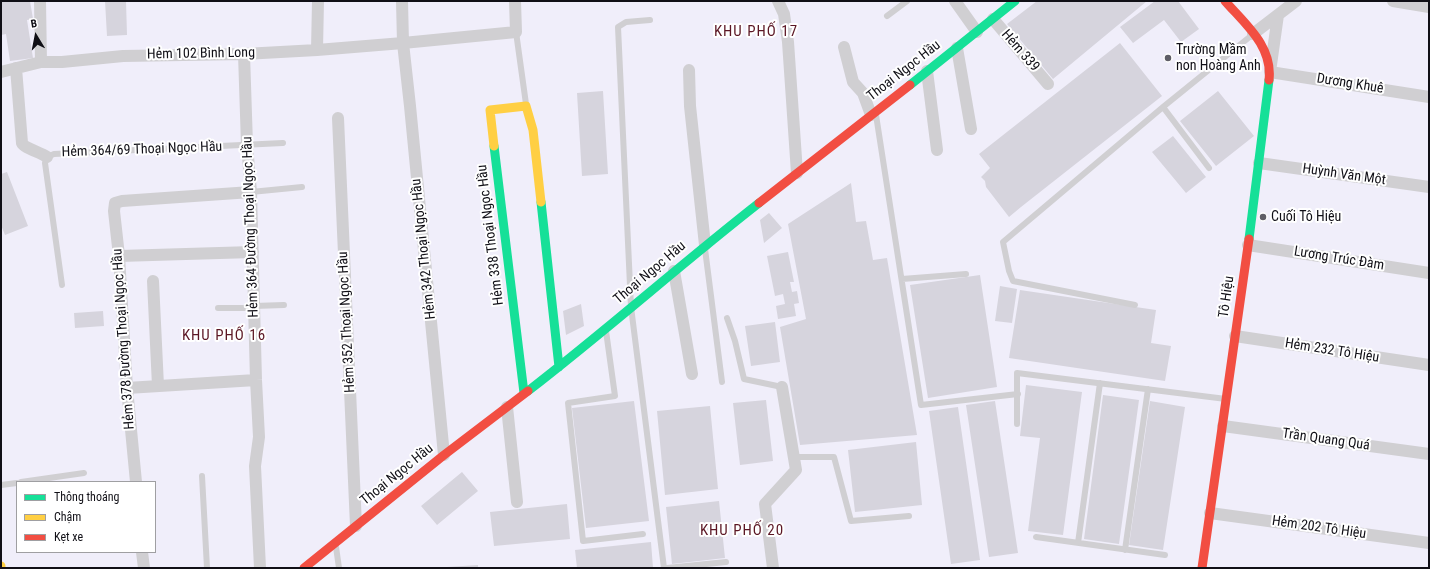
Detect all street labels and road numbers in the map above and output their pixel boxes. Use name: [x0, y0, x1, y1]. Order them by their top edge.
street label: Hẻm 339: [997, 27, 1043, 75]
street label: Thoại Ngọc Hầu: [864, 37, 944, 105]
street label: Hẻm 102 Bình Long: [147, 45, 255, 63]
street label: Dương Khuê: [1315, 70, 1385, 98]
street label: Hẻm 364 Đường Thoại Ngọc Hầu: [239, 136, 263, 318]
street label: Hẻm 364/69 Thoại Ngọc Hầu: [61, 139, 223, 161]
street label: Huỳnh Văn Một: [1301, 161, 1387, 189]
street label: Hẻm 338 Thoại Ngọc Hầu: [474, 164, 508, 306]
street label: Hẻm 342 Thoại Ngọc Hầu: [408, 178, 440, 320]
street label: Thoại Ngọc Hầu: [611, 238, 689, 308]
street label: Lương Trúc Đàm: [1293, 244, 1385, 274]
street label: Hẻm 378 Đường Thoại Ngọc Hầu: [109, 248, 139, 430]
street label: Hẻm 352 Thoại Ngọc Hầu: [335, 251, 359, 393]
street label: Tô Hiệu: [1216, 275, 1238, 319]
street label: Hẻm 232 Tô Hiệu: [1284, 335, 1380, 367]
street label: Trần Quang Quá: [1281, 426, 1371, 454]
street label: Thoại Ngọc Hầu: [357, 441, 437, 509]
street label: Hẻm 202 Tô Hiệu: [1271, 513, 1367, 543]

